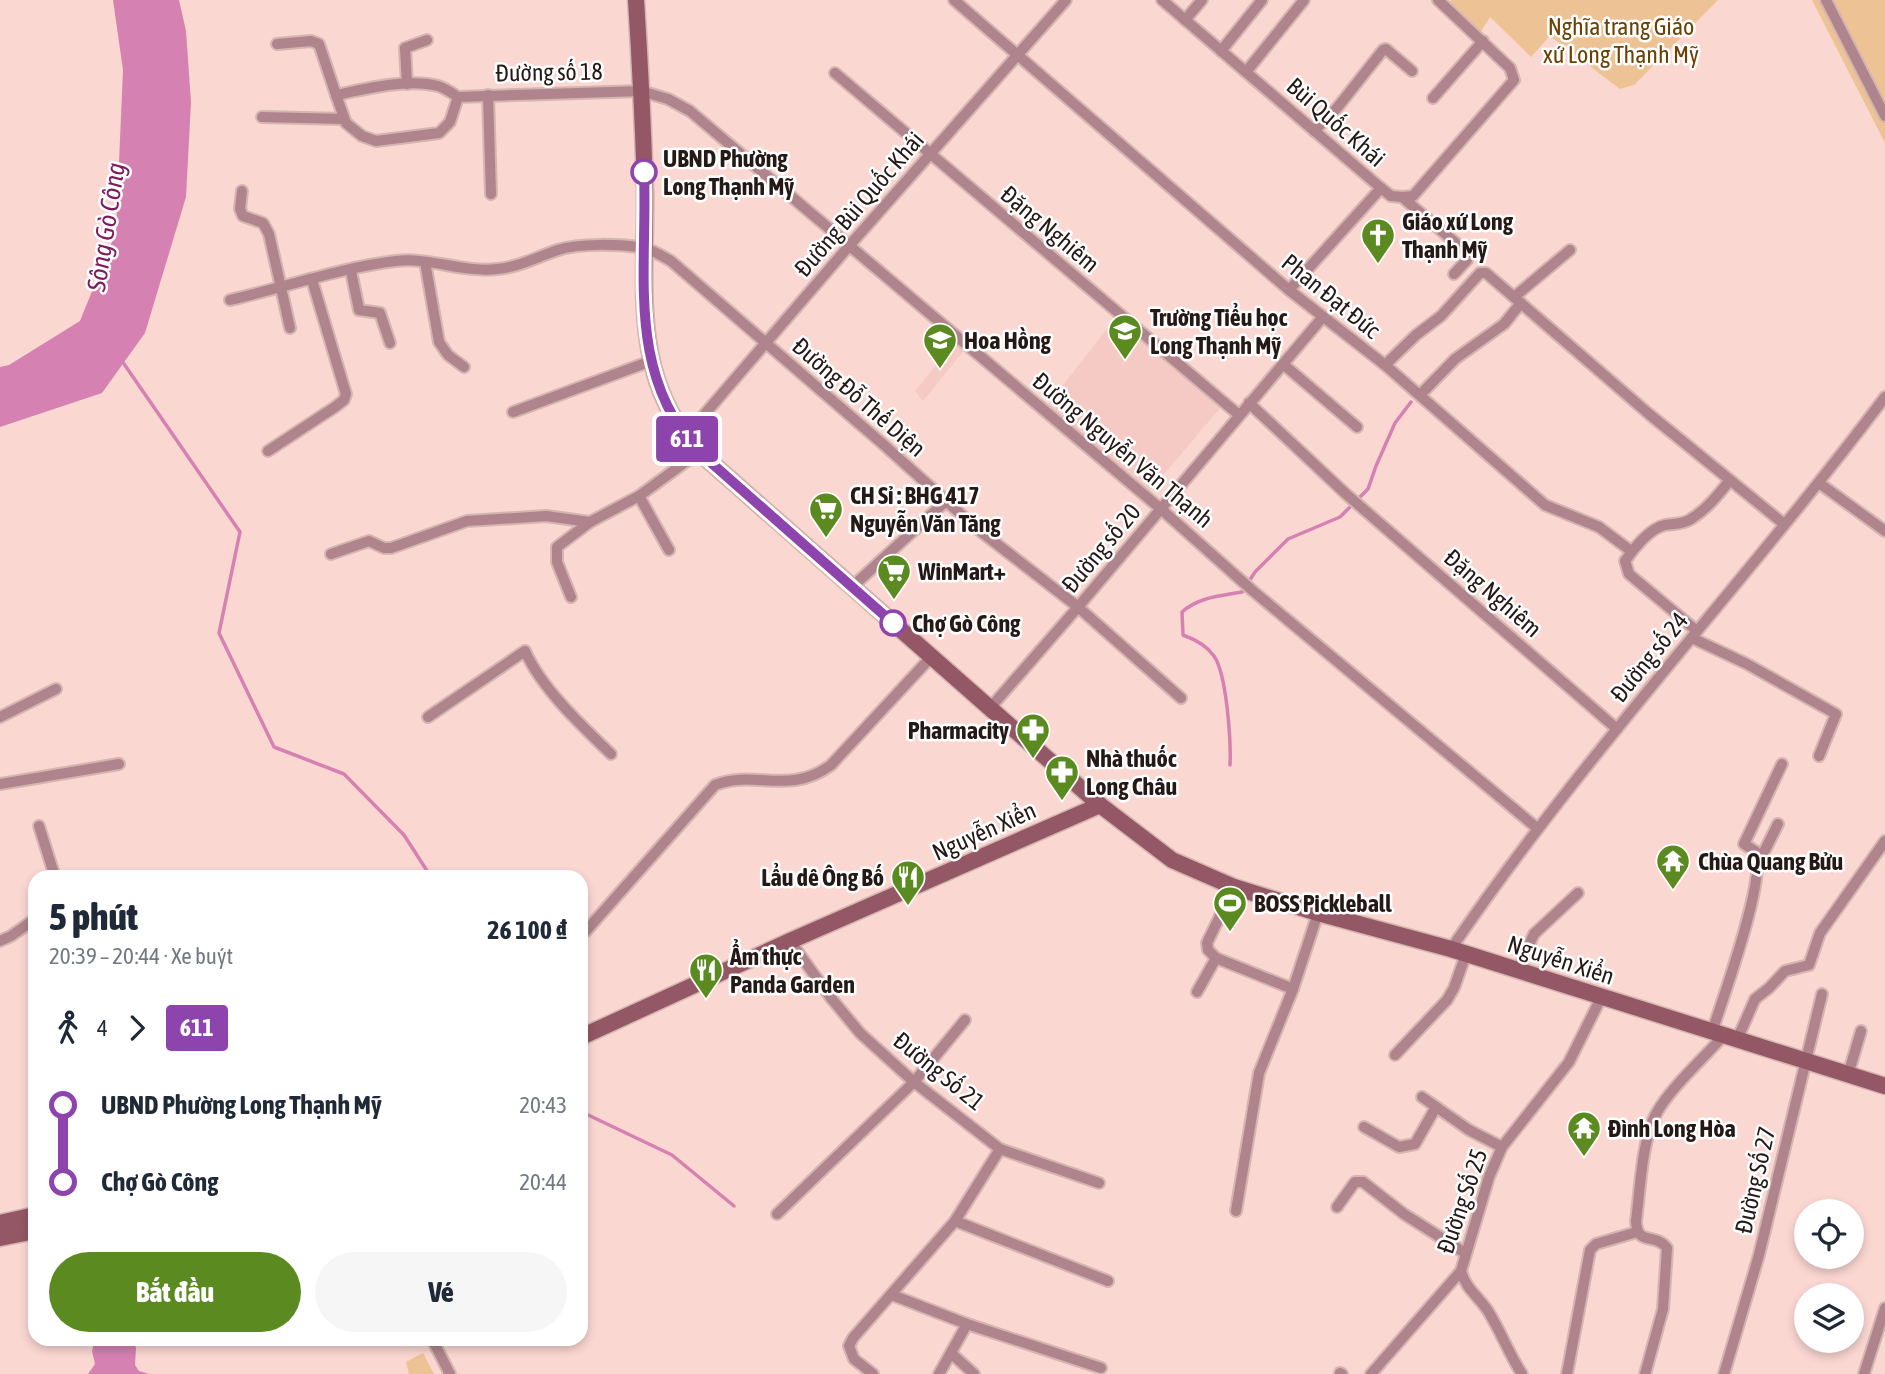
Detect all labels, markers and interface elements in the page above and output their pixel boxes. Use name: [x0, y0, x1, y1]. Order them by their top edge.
park label: Nghĩa trang Giáo xứ Long Thạnh Mỹ: [1543, 13, 1699, 68]
street label: Đường số 18: [495, 58, 603, 86]
street label: Bùi Quốc Khái: [1282, 72, 1390, 172]
street label: Đường Bùi Quốc Khái: [789, 126, 929, 282]
place label: UBND Phường Long Thạnh Mỹ: [663, 145, 794, 200]
marker: UBND Phường Long Thạnh Mỹ: [631, 159, 657, 185]
water label: Sông Gò Công: [81, 161, 131, 294]
street label: Đặng Nghiêm: [995, 180, 1105, 278]
place label: Giáo xứ Long Thạnh Mỹ: [1402, 208, 1514, 263]
church icon: Giáo xứ Long Thạnh Mỹ: [1359, 216, 1397, 265]
street label: Phan Đạt Đức: [1277, 248, 1386, 344]
place label: Trường Tiểu học Long Thạnh Mỹ: [1150, 302, 1288, 359]
school or university icon: Trường Tiểu học Long Thạnh Mỹ: [1106, 312, 1144, 361]
school or university icon: Hoa Hồng: [921, 321, 959, 370]
place label: Hoa Hồng: [964, 327, 1052, 354]
street label: Đường Đỗ Thế Diện: [787, 332, 931, 462]
street label: Đường Nguyễn Văn Thạnh: [1028, 367, 1218, 533]
line badge: 611: [647, 416, 727, 462]
text: 611: [670, 425, 704, 452]
place label: CH Sỉ : BHG 417 Nguyễn Văn Tăng: [850, 482, 1001, 537]
supermarket icon: CH Sỉ : BHG 417 Nguyễn Văn Tăng: [807, 490, 845, 539]
street label: Đường số 20: [1056, 498, 1146, 598]
street label: Đặng Nghiêm: [1439, 544, 1547, 642]
supermarket icon: WinMart+: [875, 552, 913, 601]
place label: WinMart+: [917, 558, 1006, 585]
street label: Đường số 24: [1605, 607, 1693, 707]
marker: Chợ Gò Công: [880, 610, 906, 636]
place label: Chợ Gò Công: [912, 610, 1021, 637]
pharmacy icon: Pharmacity: [1014, 711, 1052, 760]
place label: Pharmacity: [908, 717, 1009, 744]
place label: Nhà thuốc Long Châu: [1086, 745, 1177, 800]
pharmacy icon: Nhà thuốc Long Châu: [1043, 753, 1081, 802]
street label: Nguyễn Xiển: [927, 794, 1040, 866]
temple icon: Chùa Quang Bửu: [1654, 842, 1692, 891]
place label: Chùa Quang Bửu: [1698, 848, 1843, 875]
restaurant icon: Lẩu dê Ông Bố: [889, 858, 927, 907]
place label: Lẩu dê Ông Bố: [761, 862, 884, 891]
sports icon: BOSS Pickleball: [1211, 884, 1249, 933]
place label: BOSS Pickleball: [1254, 890, 1392, 917]
text: 5 phút: [49, 895, 138, 938]
text: 26 100 ₫: [487, 915, 567, 945]
street label: Nguyễn Xiển: [1504, 928, 1618, 990]
place label: Ẩm thực Panda Garden: [729, 939, 855, 998]
text: 20:39 – 20:44 · Xe buýt: [49, 943, 233, 969]
restaurant icon: Ẩm thực Panda Garden: [687, 951, 725, 1000]
icon: walk: [49, 1009, 87, 1047]
icon: forward: [118, 1009, 156, 1047]
text: 611: [180, 1014, 214, 1041]
text: 4: [97, 1015, 108, 1041]
street label: Đường Số 21: [888, 1026, 990, 1116]
text: UBND Phường Long Thạnh Mỹ: [101, 1090, 382, 1120]
text: 20:43: [519, 1092, 567, 1118]
temple icon: Đình Long Hòa: [1565, 1109, 1603, 1158]
place label: Đình Long Hòa: [1608, 1115, 1736, 1142]
street label: Đường Số 27: [1730, 1124, 1780, 1236]
street label: Đường Số 25: [1432, 1145, 1492, 1257]
text: Chợ Gò Công: [101, 1167, 218, 1197]
text: 20:44: [519, 1169, 567, 1195]
map controls: [1794, 1199, 1864, 1353]
button: locate: [1794, 1199, 1864, 1269]
button: Bắt đầu: [49, 1252, 301, 1332]
button: Vé: [315, 1252, 567, 1332]
button: layers: [1794, 1283, 1864, 1353]

